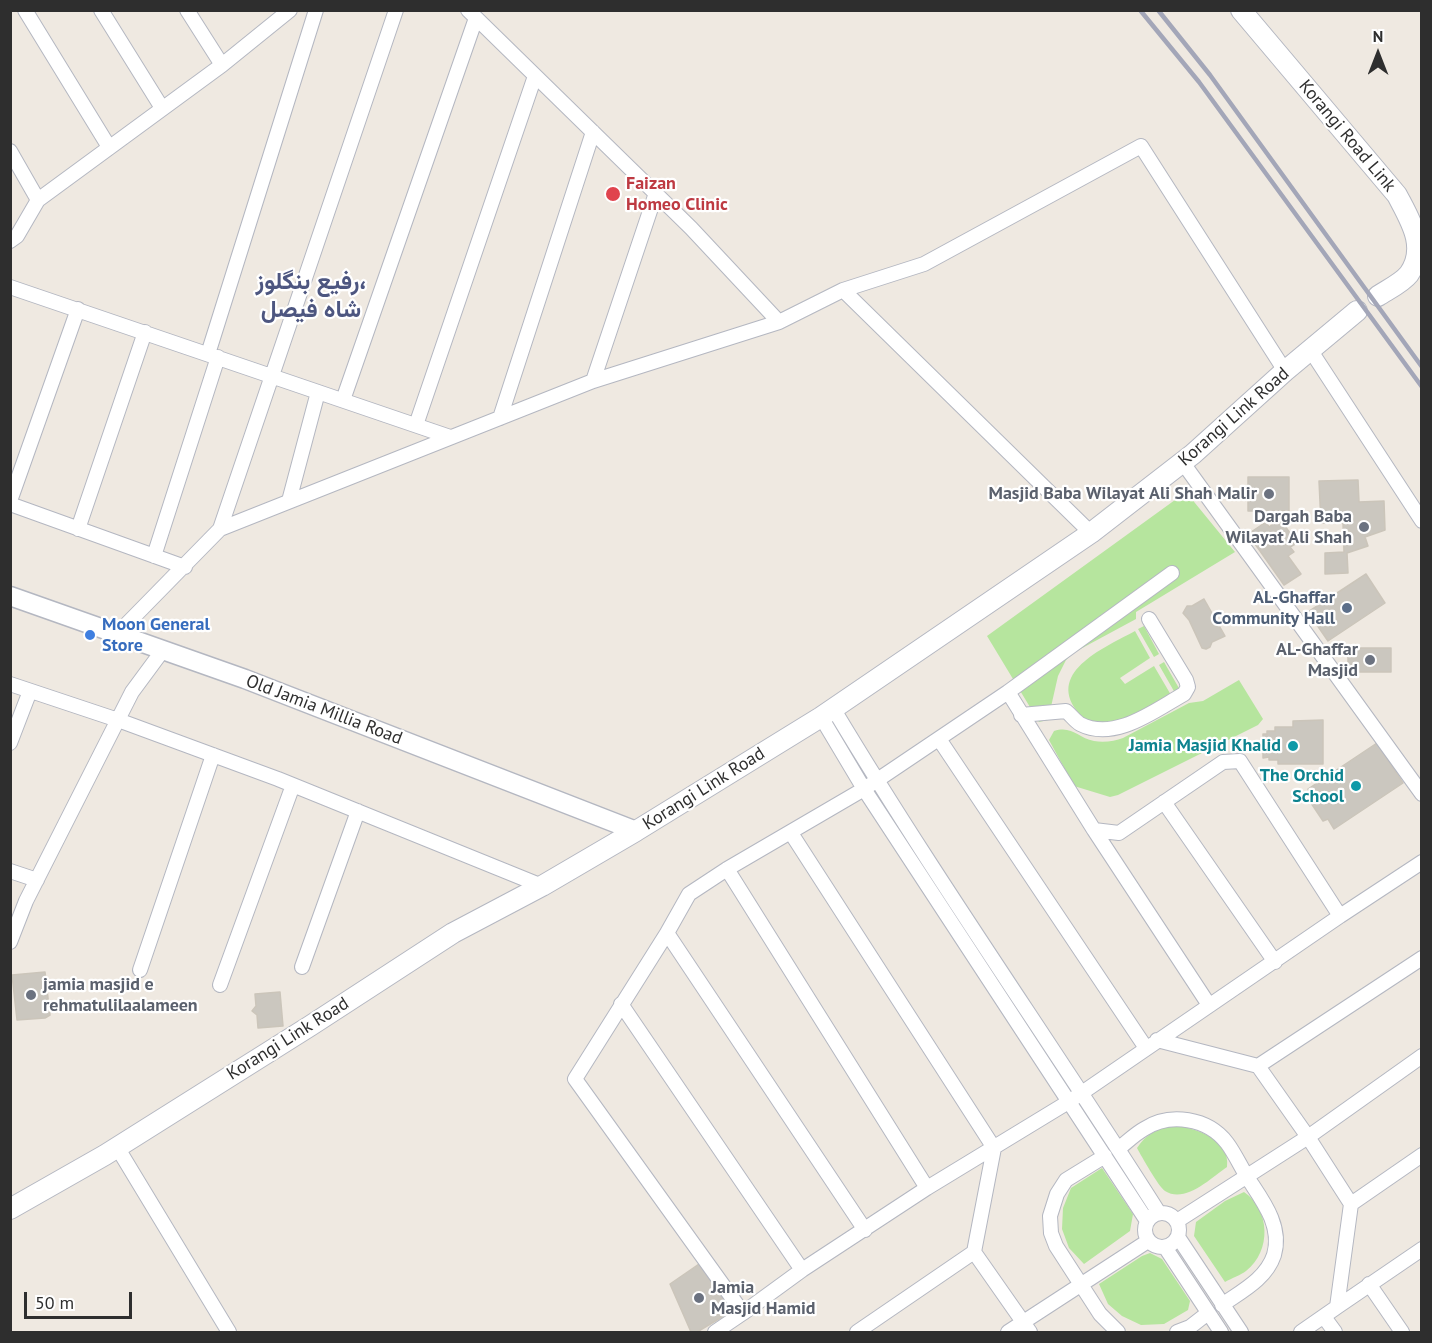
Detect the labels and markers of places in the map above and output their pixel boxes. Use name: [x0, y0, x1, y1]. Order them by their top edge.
place label: Faizan Homeo Clinic: [626, 173, 728, 216]
marker: Faizan Homeo Clinic: [604, 185, 622, 203]
place label: Masjid Baba Wilayat Ali Shah Malir: [989, 483, 1257, 505]
marker: Masjid Baba Wilayat Ali Shah Malir: [1262, 487, 1276, 501]
place label: Dargah Baba Wilayat Ali Shah: [1225, 506, 1352, 548]
marker: Dargah Baba Wilayat Ali Shah: [1357, 520, 1371, 534]
place label: AL-Ghaffar Community Hall: [1212, 587, 1335, 630]
marker: AL-Ghaffar Community Hall: [1340, 601, 1354, 615]
place label: Moon General Store: [102, 614, 210, 656]
marker: Moon General Store: [83, 628, 97, 642]
place label: AL-Ghaffar Masjid: [1276, 639, 1358, 682]
marker: AL-Ghaffar Masjid: [1363, 653, 1377, 667]
place label: Jamia Masjid Khalid: [1129, 735, 1281, 757]
marker: Jamia Masjid Khalid: [1286, 739, 1300, 753]
place label: The Orchid School: [1260, 765, 1344, 808]
marker: The Orchid School: [1349, 779, 1363, 793]
place label: jamia masjid e rehmatulilaalameen: [43, 974, 198, 1016]
marker: jamia masjid e rehmatulilaalameen: [24, 988, 38, 1002]
place label: Jamia Masjid Hamid: [711, 1277, 816, 1320]
marker: Jamia Masjid Hamid: [692, 1291, 706, 1305]

